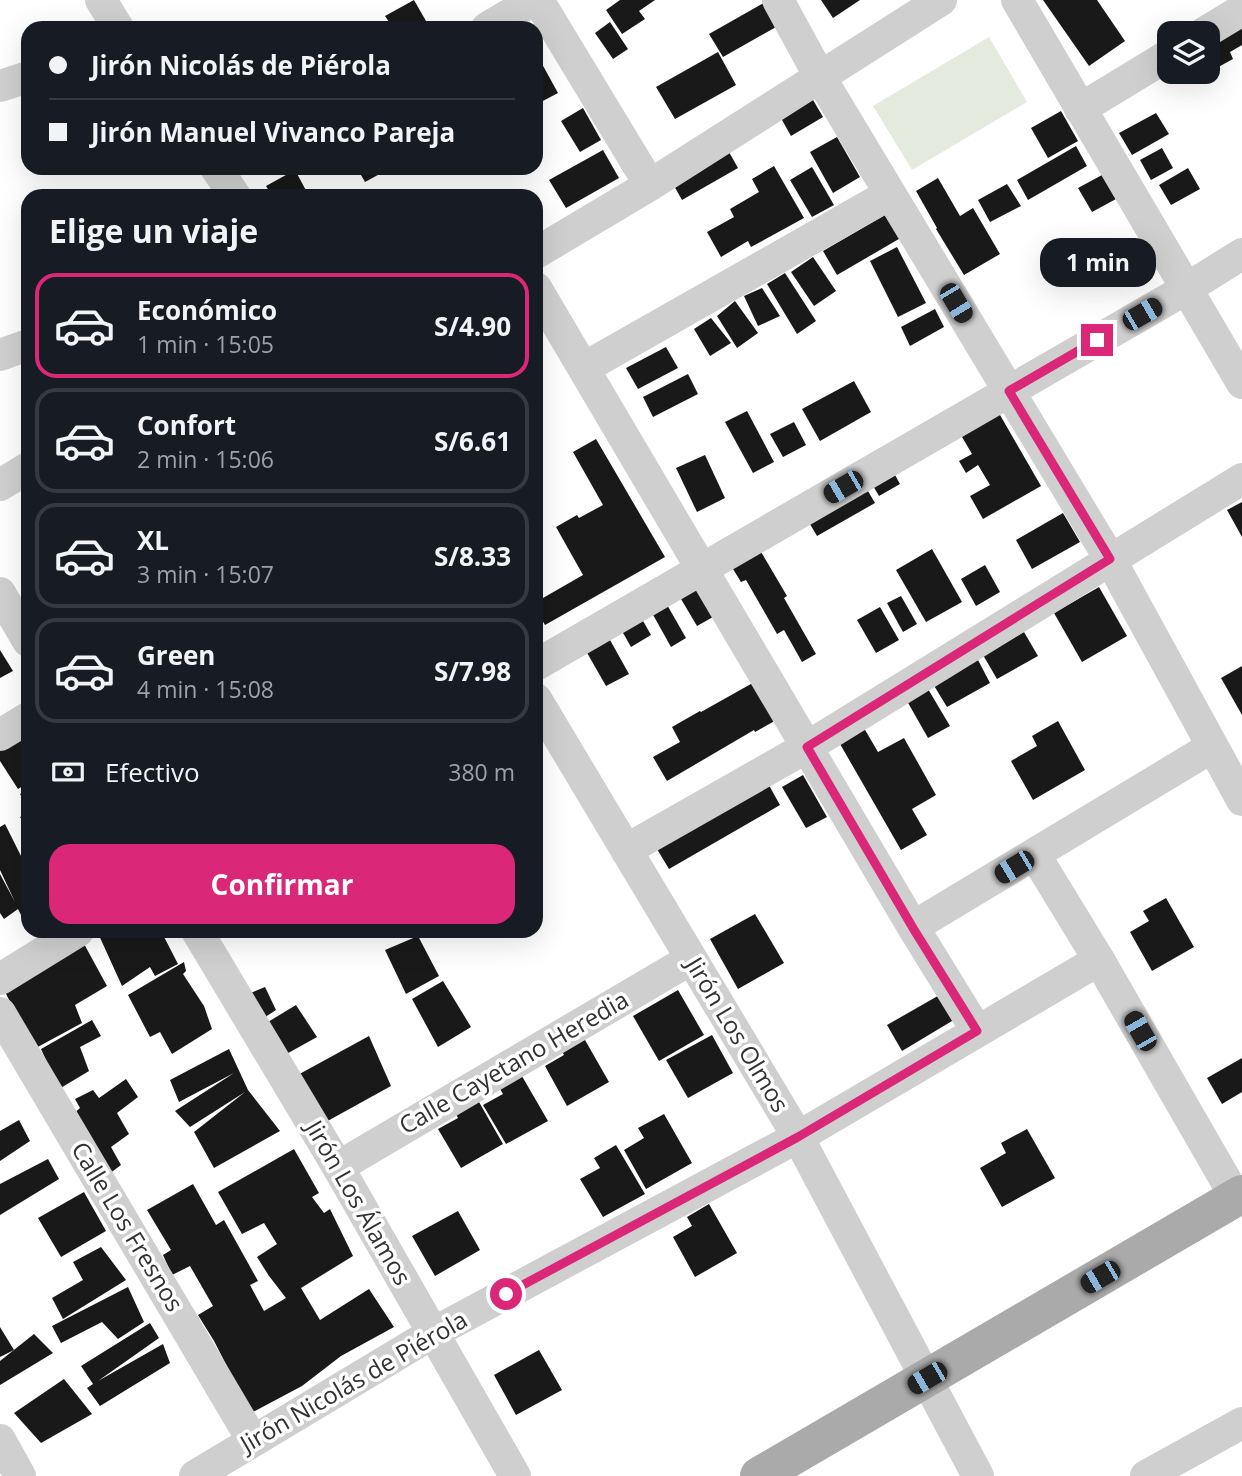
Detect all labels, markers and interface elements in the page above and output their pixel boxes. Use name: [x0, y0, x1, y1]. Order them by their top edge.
map controls: [1157, 21, 1220, 84]
button: layers: [1157, 21, 1220, 84]
text: Jirón Nicolás de Piérola: [91, 47, 391, 83]
text: Jirón Manuel Vivanco Pareja: [91, 114, 455, 150]
text: Elige un viaje: [49, 209, 258, 252]
callout: 1 min: [1039, 238, 1155, 288]
text: 1 min: [1066, 246, 1130, 278]
car: [937, 280, 976, 326]
text: Económico: [137, 292, 277, 328]
icon: car: [53, 294, 116, 357]
car: [1119, 294, 1166, 334]
text: S/4.90: [434, 308, 511, 344]
route end: [1081, 324, 1113, 356]
text: 1 min · 15:05: [137, 328, 274, 360]
text: Confort: [137, 407, 236, 443]
icon: car: [53, 409, 116, 472]
text: S/6.61: [434, 423, 511, 459]
text: 2 min · 15:06: [137, 443, 274, 475]
car: [820, 467, 867, 507]
text: XL: [137, 522, 169, 558]
icon: car: [53, 524, 116, 587]
text: S/8.33: [434, 538, 511, 574]
text: 3 min · 15:07: [137, 558, 274, 590]
text: Green: [137, 637, 215, 673]
icon: car: [53, 639, 116, 702]
text: S/7.98: [434, 653, 511, 689]
text: 4 min · 15:08: [137, 673, 274, 705]
icon: cash: [49, 753, 87, 791]
text: Efectivo: [105, 754, 200, 790]
text: 380 m: [448, 756, 515, 788]
button: Confirmar: [49, 844, 515, 924]
car: [991, 847, 1038, 887]
street label: Jirón Los Olmos: [678, 949, 798, 1118]
street label: Calle Cayetano Heredia: [392, 982, 634, 1141]
car: [1121, 1008, 1160, 1054]
street label: Jirón Los Álamos: [298, 1112, 420, 1291]
street label: Calle Los Fresnos: [65, 1135, 192, 1317]
car: [1077, 1257, 1124, 1297]
route start: [490, 1278, 522, 1310]
street label: Jirón Nicolás de Piérola: [232, 1302, 473, 1460]
car: [904, 1358, 951, 1398]

